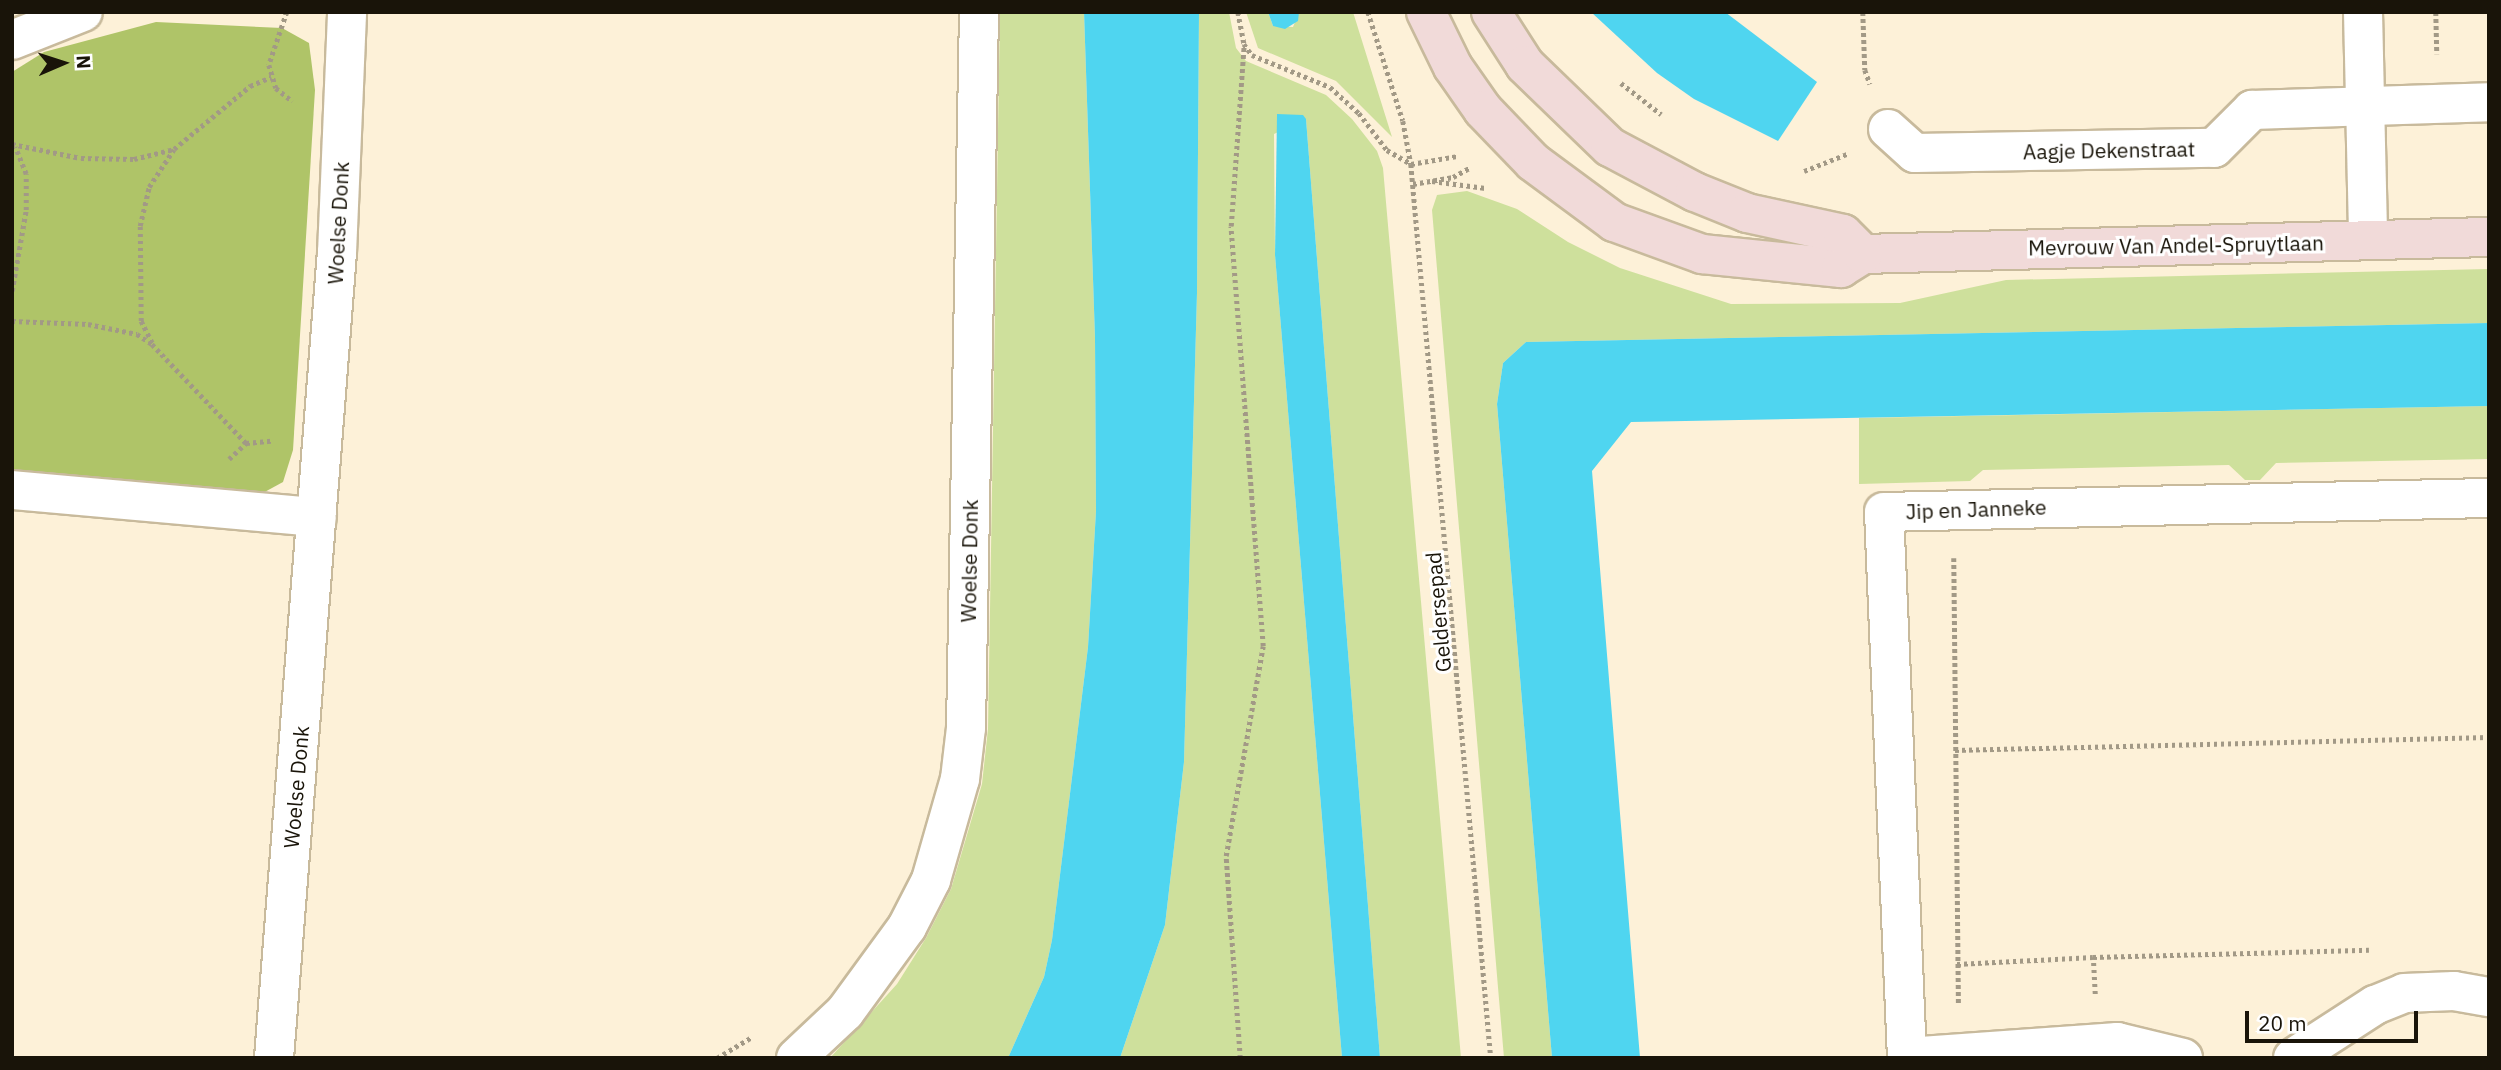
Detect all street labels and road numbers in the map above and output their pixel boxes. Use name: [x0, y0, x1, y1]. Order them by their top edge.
street label: Aagje Dekenstraat: [2023, 136, 2195, 164]
street label: Woelse Donk: [322, 161, 354, 285]
street label: Mevrouw Van Andel-Spruytlaan: [2028, 230, 2324, 260]
street label: Jip en Janneke: [1905, 494, 2047, 524]
street label: Woelse Donk: [955, 499, 983, 623]
street label: Geldersepad: [1420, 551, 1456, 673]
street label: Woelse Donk: [278, 725, 314, 849]

